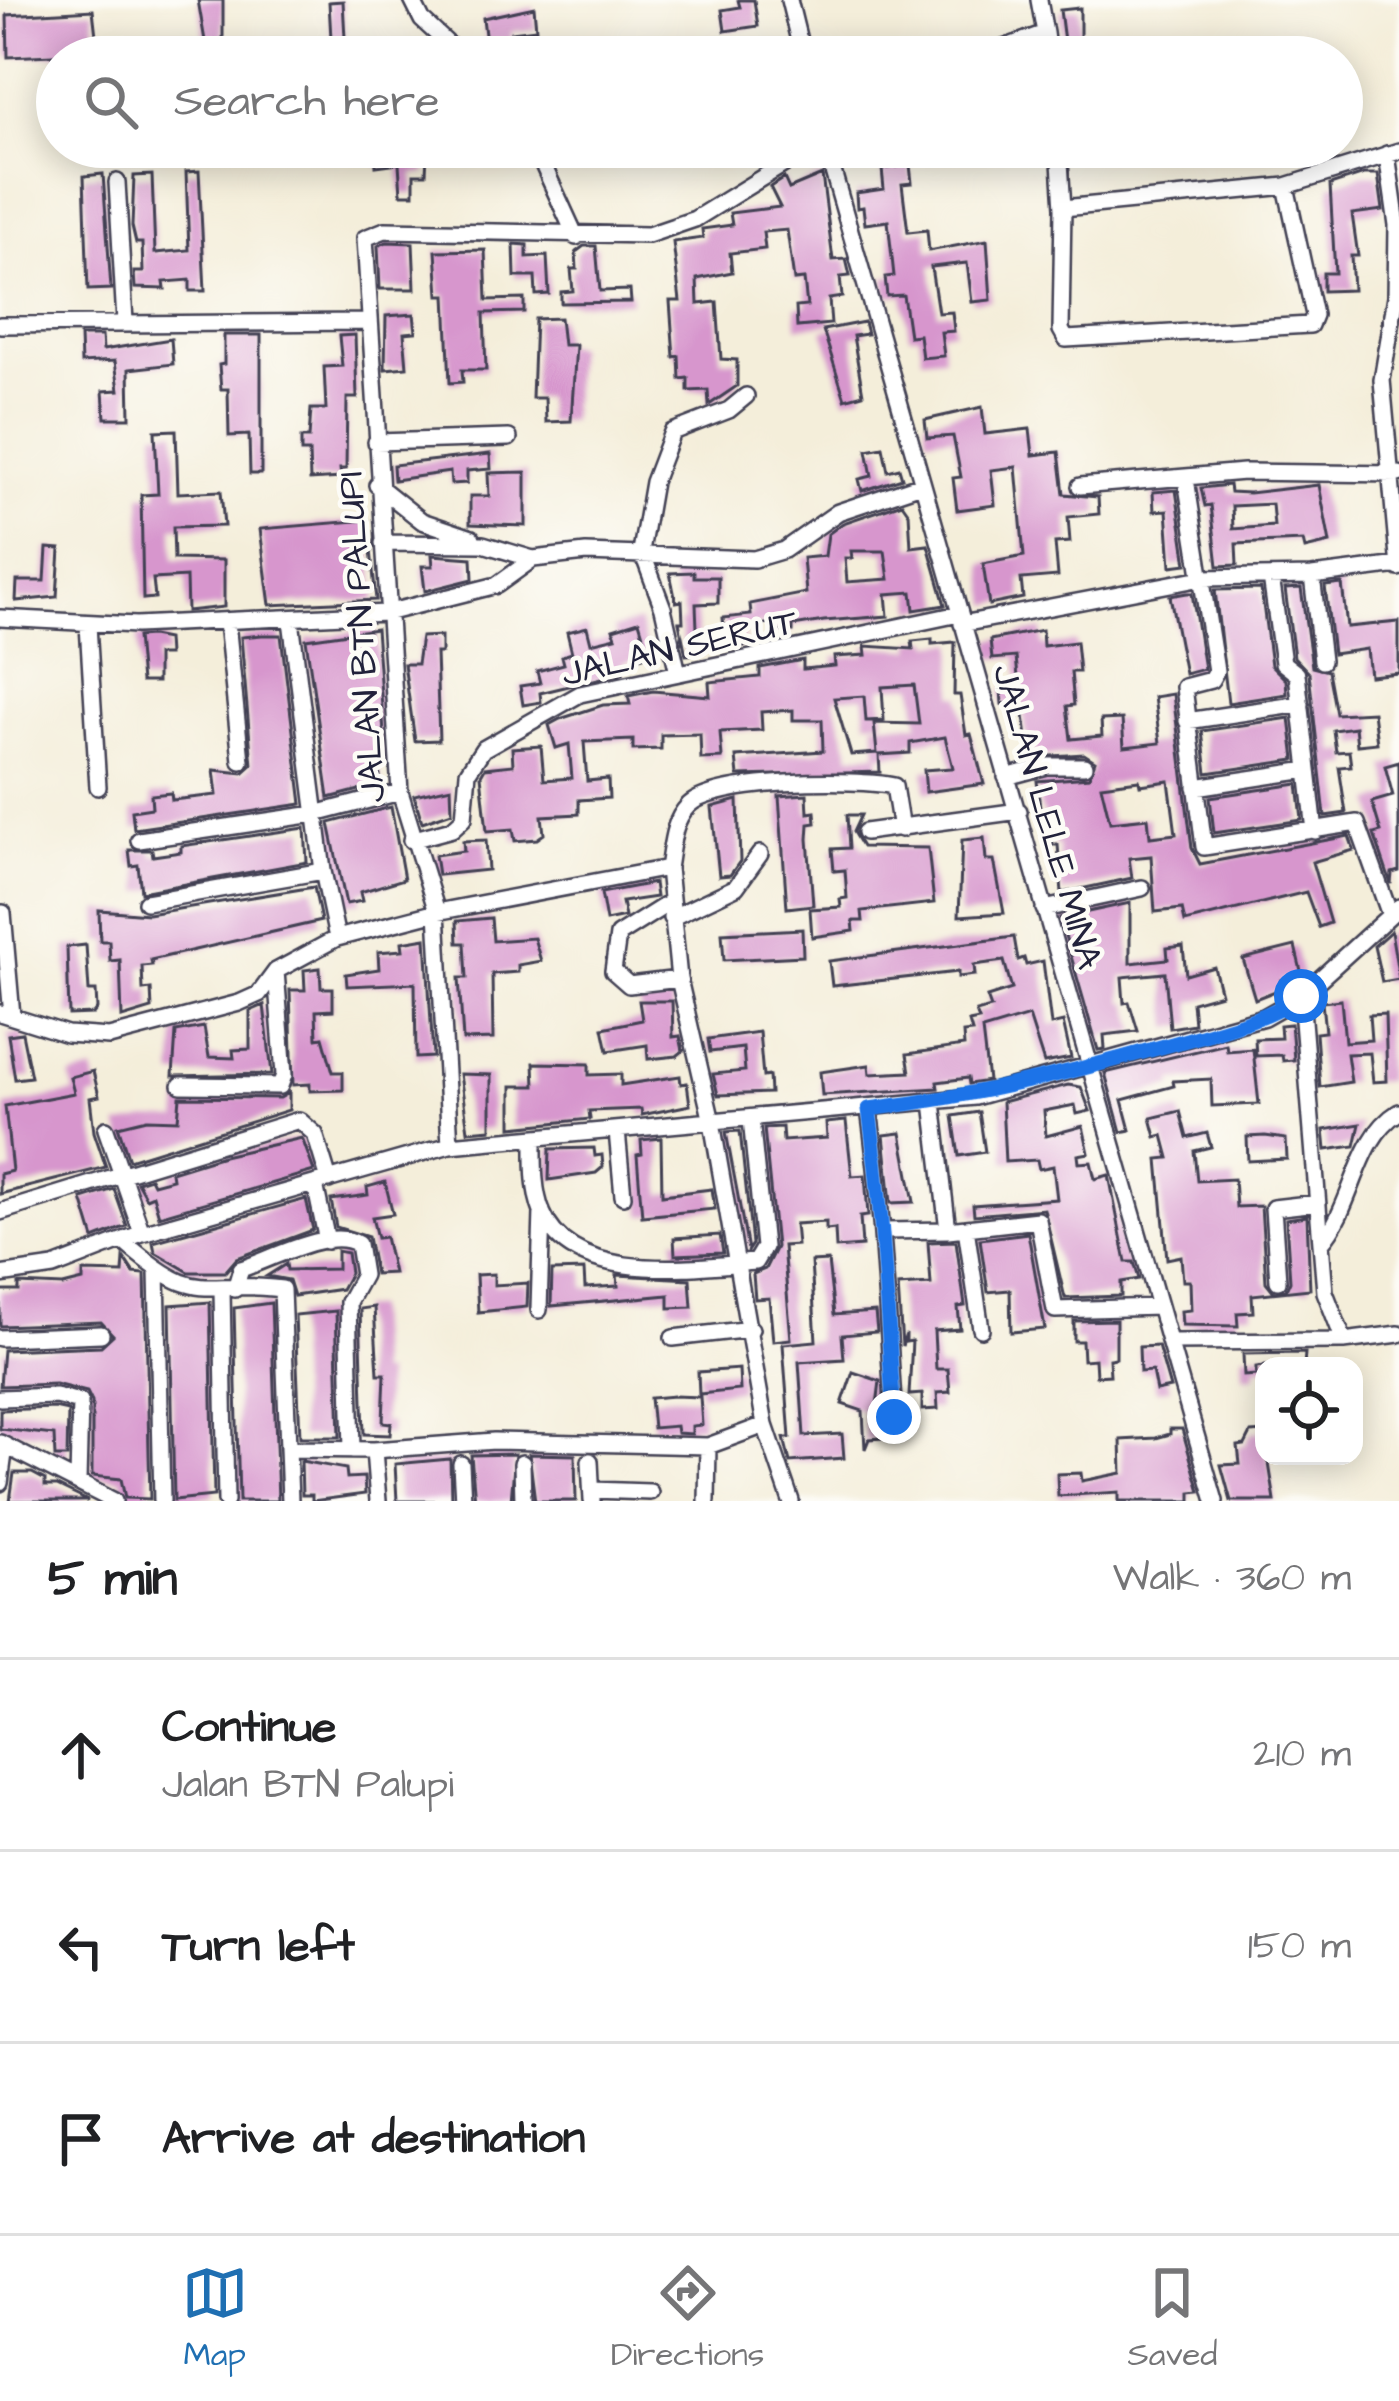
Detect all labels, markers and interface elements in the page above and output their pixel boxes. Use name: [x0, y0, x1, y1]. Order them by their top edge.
search box: [36, 36, 1363, 168]
icon: search: [78, 69, 144, 135]
text: Search here: [174, 71, 440, 133]
street label: JALAN BTN PALUPI: [325, 470, 399, 804]
street label: JALAN SERUT: [557, 596, 803, 700]
street label: JALAN LELE MINA: [979, 658, 1114, 975]
route start: [1274, 969, 1328, 1023]
map controls: [1255, 1357, 1363, 1465]
button: locate: [1255, 1357, 1363, 1465]
route end: [867, 1390, 921, 1444]
text: 5 min: [48, 1544, 177, 1615]
text: Walk · 360 m: [1113, 1552, 1351, 1606]
text: Continue: [162, 1697, 336, 1759]
icon: ahead: [48, 1722, 114, 1788]
text: 210 m: [1253, 1728, 1351, 1782]
text: Jalan BTN Palupi: [162, 1759, 454, 1813]
icon: left: [48, 1914, 114, 1980]
text: Turn left: [162, 1916, 355, 1978]
text: 150 m: [1248, 1920, 1351, 1974]
icon: arrive: [48, 2106, 114, 2172]
text: Arrive at destination: [162, 2108, 585, 2170]
tab: Map: [182, 2260, 248, 2378]
tab: Directions: [611, 2260, 764, 2378]
tab: Saved: [1127, 2260, 1217, 2378]

